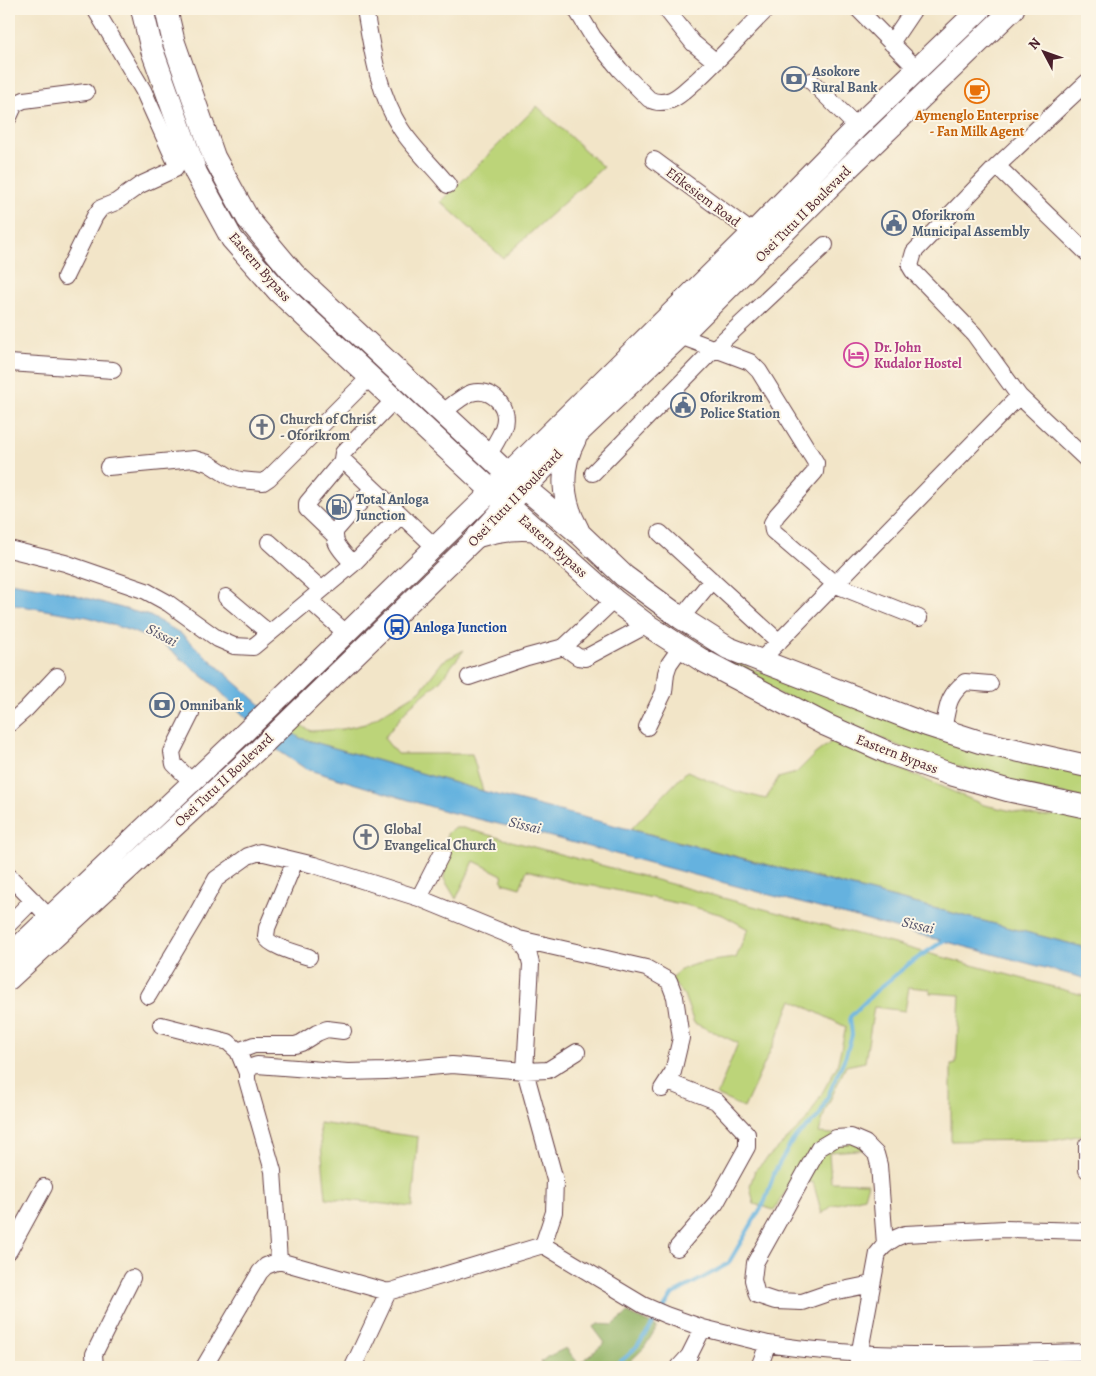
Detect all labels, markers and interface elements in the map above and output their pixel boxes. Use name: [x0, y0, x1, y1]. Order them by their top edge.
north arrow: [1018, 28, 1068, 78]
text: N: [1024, 34, 1045, 54]
place label: Asokore Rural Bank: [811, 62, 878, 97]
bank icon: Asokore Rural Bank: [781, 66, 807, 92]
cafe icon: Aymenglo Enterprise - Fan Milk Agent: [964, 78, 990, 104]
place label: Aymenglo Enterprise - Fan Milk Agent: [914, 106, 1039, 141]
street label: Osei Tutu II Boulevard: [751, 161, 856, 266]
street label: Efikesiem Road: [662, 163, 744, 232]
place label: Oforikrom Municipal Assembly: [912, 206, 1030, 241]
public building icon: Oforikrom Municipal Assembly: [881, 210, 907, 236]
street label: Eastern Bypass: [224, 228, 296, 306]
place label: Dr. John Kudalor Hostel: [874, 338, 962, 373]
hotel icon: Dr. John Kudalor Hostel: [843, 342, 869, 368]
place label: Oforikrom Police Station: [700, 388, 780, 423]
public building icon: Oforikrom Police Station: [670, 392, 696, 418]
place label: Church of Christ - Oforikrom: [280, 410, 377, 445]
church icon: Church of Christ - Oforikrom: [249, 414, 275, 440]
street label: Osei Tutu II Boulevard: [463, 445, 567, 551]
place label: Total Anloga Junction: [356, 490, 429, 525]
fuel station icon: Total Anloga Junction: [326, 494, 352, 520]
street label: Eastern Bypass: [515, 510, 591, 582]
bus stop icon: Anloga Junction: [384, 614, 410, 640]
place label: Anloga Junction: [413, 618, 507, 637]
water label: Sissai: [143, 619, 181, 651]
bank icon: Omnibank: [149, 692, 175, 718]
place label: Omnibank: [180, 696, 243, 715]
street label: Osei Tutu II Boulevard: [170, 729, 278, 831]
street label: Eastern Bypass: [853, 730, 941, 778]
water label: Sissai: [507, 811, 543, 839]
place label: Global Evangelical Church: [384, 820, 497, 855]
church icon: Global Evangelical Church: [353, 824, 379, 850]
water label: Sissai: [900, 911, 936, 939]

